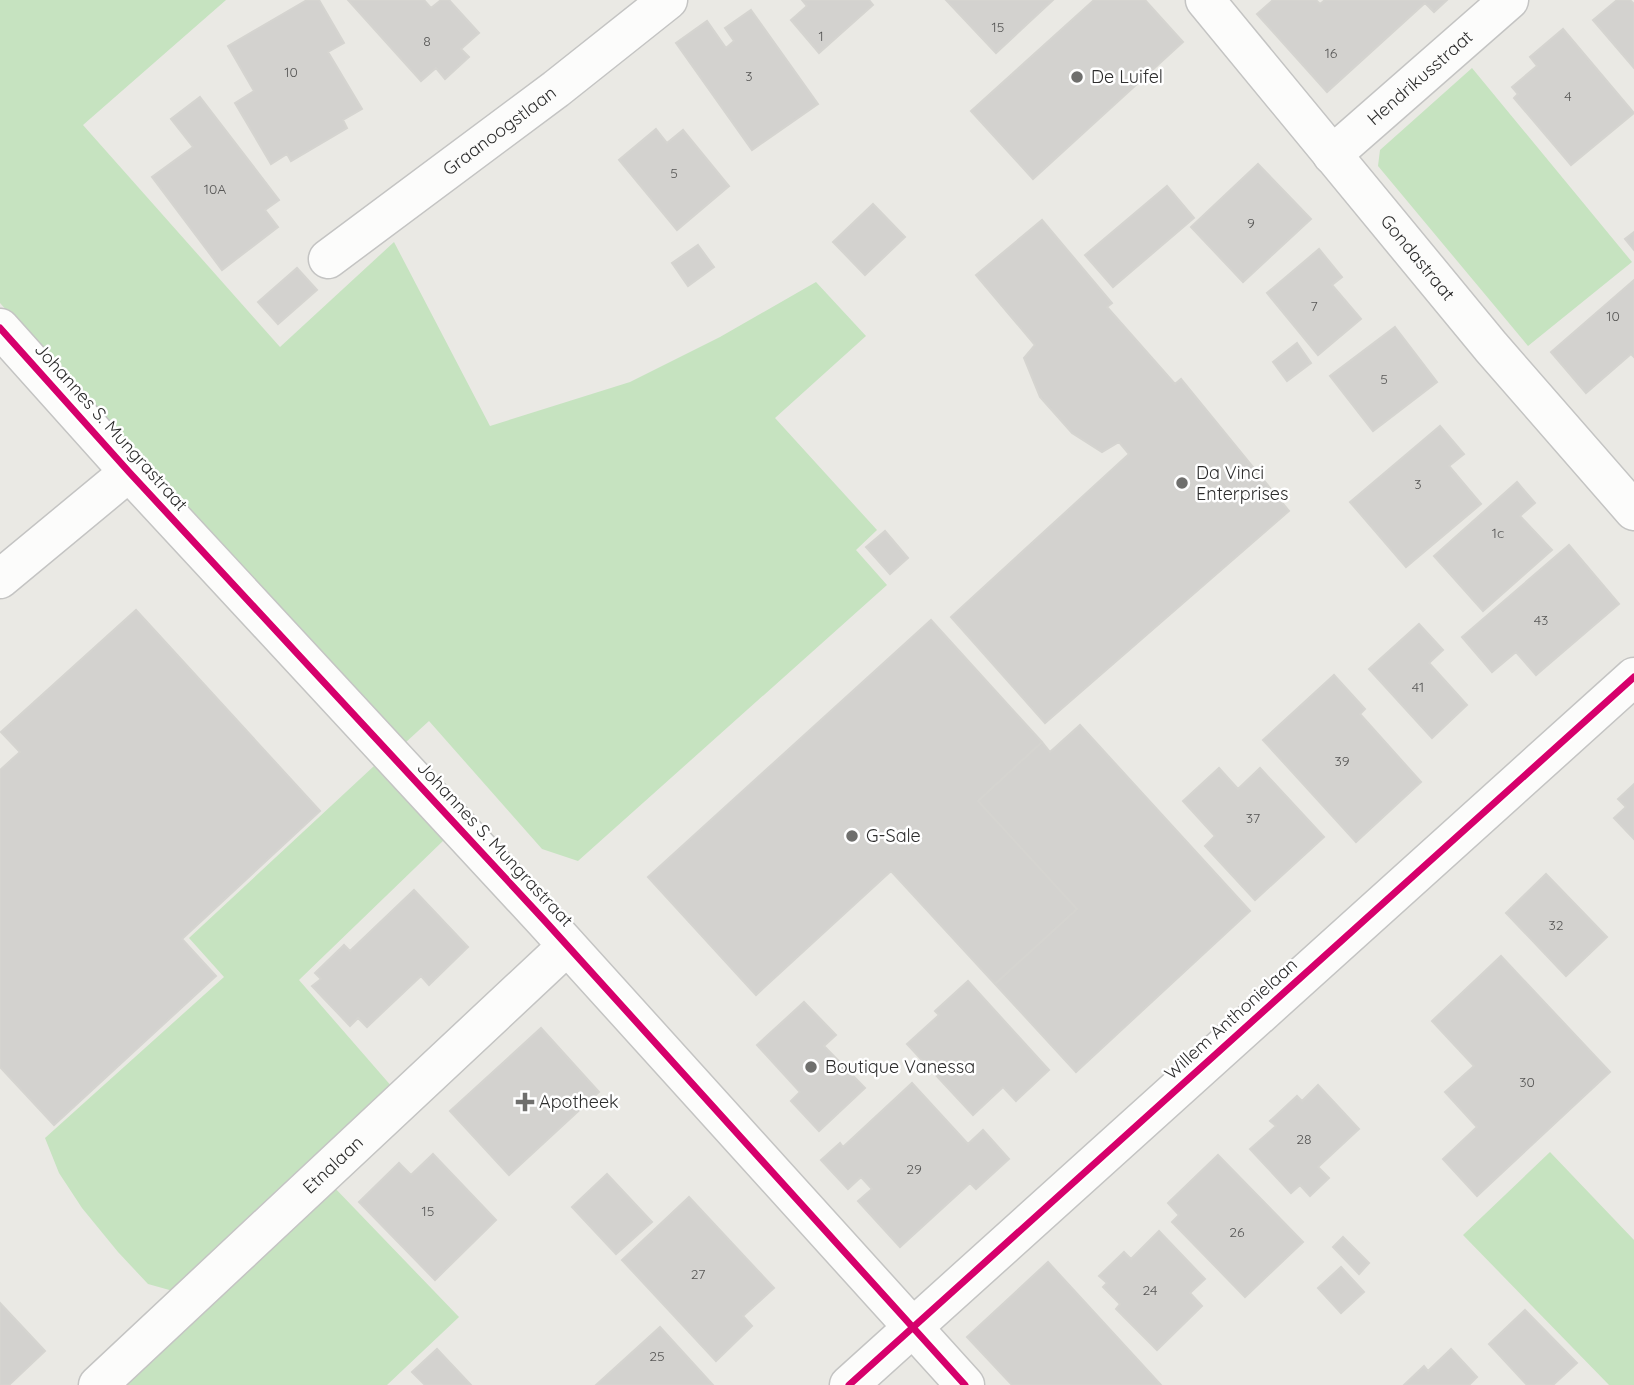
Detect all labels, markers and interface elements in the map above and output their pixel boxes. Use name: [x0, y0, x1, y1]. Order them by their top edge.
house number: 15: [992, 18, 1004, 36]
street label: Hendrikusstraat: [1362, 25, 1477, 130]
house number: 1: [818, 27, 824, 45]
house number: 8: [423, 32, 431, 50]
house number: 16: [1325, 44, 1338, 62]
house number: 10: [284, 63, 298, 81]
place label: De Luifel: [1091, 65, 1163, 88]
house number: 3: [745, 67, 753, 85]
marker: De Luifel: [1069, 69, 1085, 85]
street label: Graanoogstlaan: [438, 81, 560, 180]
house number: 4: [1564, 87, 1572, 105]
house number: 5: [670, 164, 678, 182]
house number: 10A: [204, 180, 226, 198]
street label: Gondastraat: [1376, 210, 1460, 305]
house number: 9: [1247, 214, 1255, 232]
house number: 7: [1310, 297, 1318, 315]
house number: 10: [1606, 307, 1620, 325]
street label: Johannes S. Mungrastraat: [30, 338, 193, 516]
house number: 5: [1380, 370, 1388, 388]
place label: Da Vinci Enterprises: [1196, 461, 1288, 505]
marker: Da Vinci Enterprises: [1174, 475, 1190, 491]
house number: 3: [1414, 475, 1422, 493]
house number: 1c: [1492, 524, 1504, 542]
house number: 43: [1534, 611, 1548, 629]
house number: 41: [1412, 678, 1424, 696]
house number: 39: [1334, 752, 1350, 770]
street label: Johannes S. Mungrastraat: [412, 756, 578, 931]
house number: 37: [1246, 809, 1260, 827]
place label: G-Sale: [866, 824, 921, 847]
marker: G-Sale: [844, 828, 860, 844]
house number: 32: [1548, 916, 1564, 934]
street label: Willem Anthonielaan: [1159, 953, 1302, 1084]
place label: Boutique Vanessa: [825, 1055, 975, 1078]
marker: Boutique Vanessa: [803, 1059, 819, 1075]
house number: 30: [1519, 1073, 1535, 1091]
place label: Apotheek: [539, 1090, 619, 1113]
marker: Apotheek: [517, 1094, 533, 1110]
house number: 28: [1296, 1130, 1312, 1148]
street label: Etnalaan: [298, 1131, 368, 1198]
house number: 29: [906, 1160, 922, 1178]
house number: 15: [422, 1202, 434, 1220]
house number: 26: [1229, 1223, 1245, 1241]
house number: 27: [691, 1265, 705, 1283]
house number: 24: [1143, 1281, 1157, 1299]
house number: 25: [649, 1347, 665, 1365]

